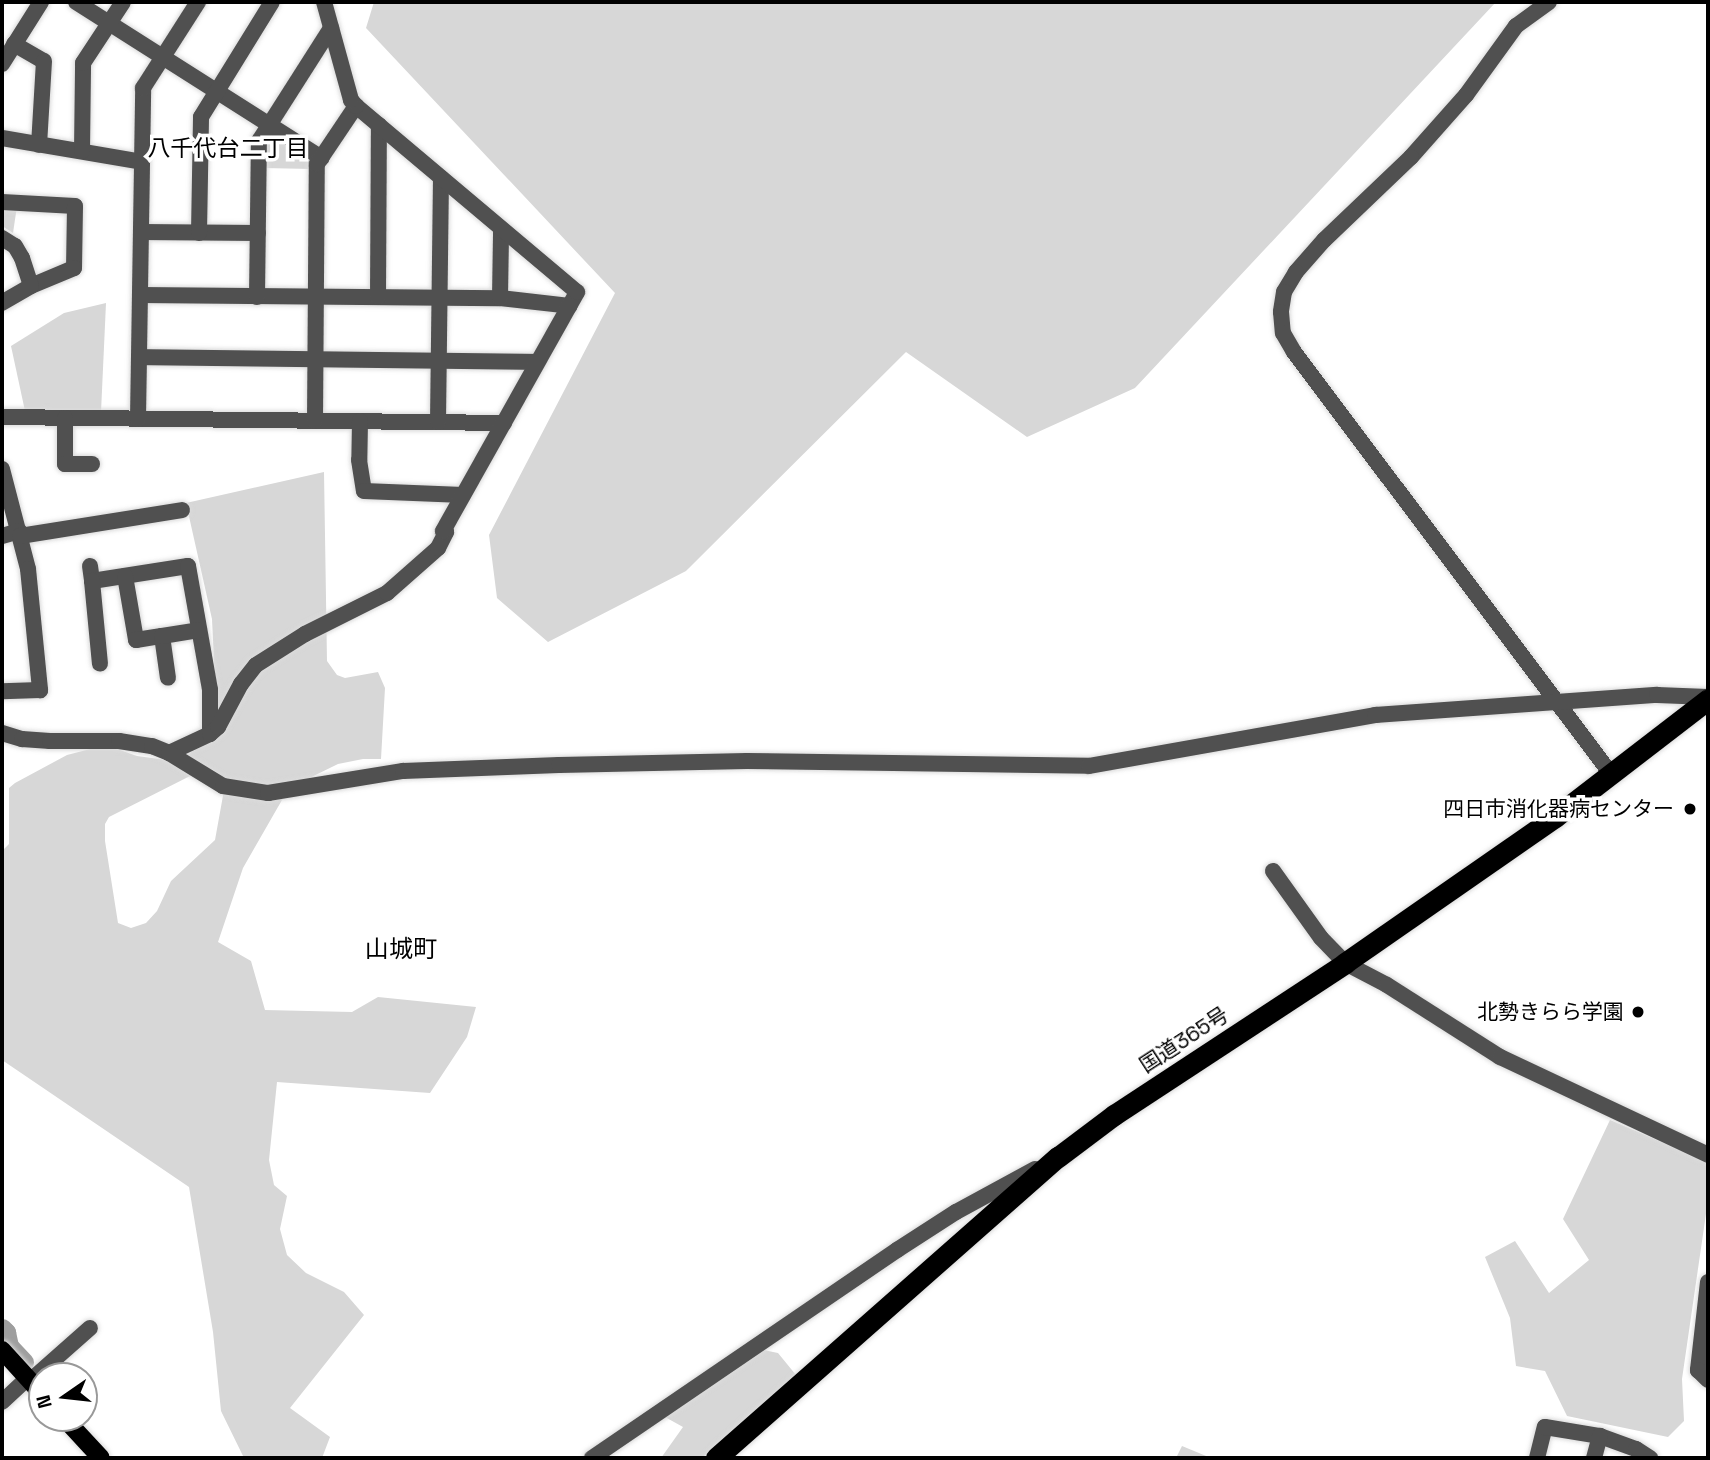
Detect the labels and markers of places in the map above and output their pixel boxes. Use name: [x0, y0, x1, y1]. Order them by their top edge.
place label: 四日市消化器病センター: [1443, 796, 1674, 822]
marker: 四日市消化器病センター: [1680, 799, 1700, 819]
place label: 北勢きらら学園: [1477, 999, 1624, 1025]
marker: 北勢きらら学園: [1630, 1004, 1646, 1020]

